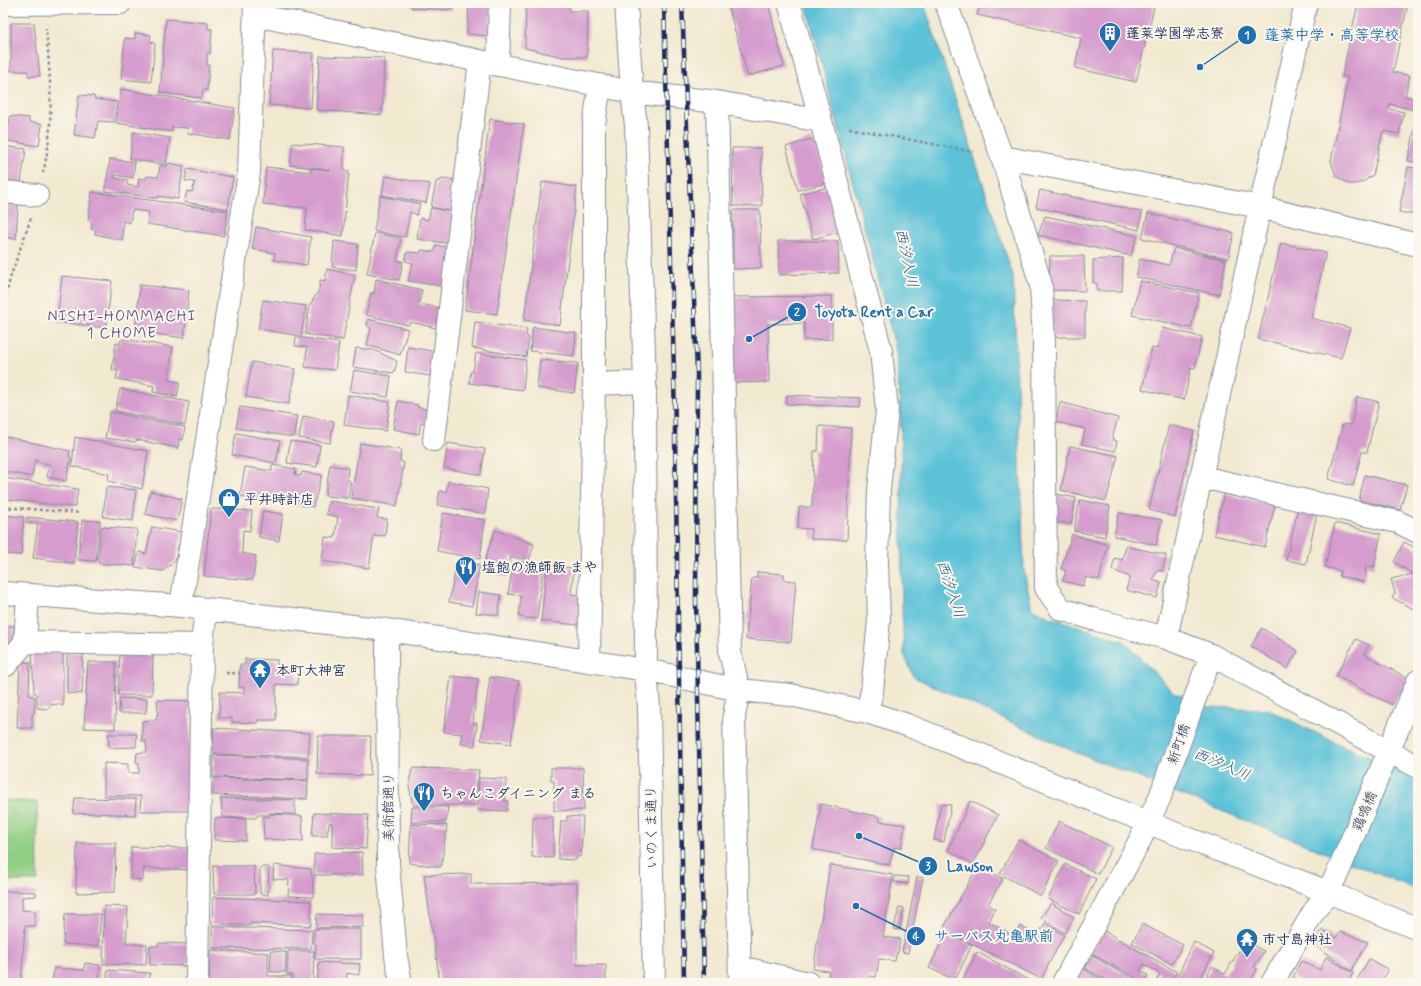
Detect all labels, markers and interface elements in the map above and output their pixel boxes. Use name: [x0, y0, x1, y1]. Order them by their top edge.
building icon: 蓬莱学園学志寮: [1097, 20, 1123, 53]
callout: 蓬莱中学・高等学校: [1237, 21, 1408, 48]
place label: 蓬莱学園学志寮: [1126, 25, 1224, 43]
text: 蓬莱中学・高等学校: [1264, 26, 1400, 46]
text: 1: [1244, 28, 1250, 44]
water label: 西汐入川: [890, 227, 922, 290]
callout: Toyota Rent a Car: [787, 298, 941, 325]
text: Toyota Rent a Car: [815, 303, 934, 323]
text: 2: [794, 305, 800, 321]
district label: NISHI-HOMMACHI 1 CHOME: [47, 307, 197, 344]
shop icon: 平井時計店: [216, 486, 242, 519]
place label: 平井時計店: [244, 491, 314, 509]
restaurant icon: 塩飽の漁師飯 まや: [453, 554, 479, 587]
water label: 西汐入川: [931, 558, 969, 621]
place label: 塩飽の漁師飯 まや: [482, 559, 598, 577]
temple icon: 本町大神宮: [247, 657, 273, 690]
place label: 本町大神宮: [276, 662, 346, 680]
street label: 新町橋: [1164, 722, 1194, 767]
water label: 西汐入川: [1190, 744, 1253, 786]
street label: 美術館通り: [380, 772, 398, 842]
restaurant icon: ちゃんこダイニング まる: [411, 780, 437, 813]
place label: ちゃんこダイニング まる: [440, 785, 596, 803]
street label: いのくま通り: [642, 785, 662, 869]
street label: 鶏鳴橋: [1348, 789, 1381, 834]
callout: Lawson: [918, 852, 1001, 879]
text: Lawson: [947, 857, 994, 877]
text: 3: [925, 859, 931, 875]
callout: サーパス丸亀駅前: [906, 922, 1062, 949]
temple icon: 市寸島神社: [1234, 926, 1260, 959]
text: サーパス丸亀駅前: [934, 927, 1054, 947]
text: 4: [913, 929, 920, 945]
place label: 市寸島神社: [1262, 931, 1332, 949]

